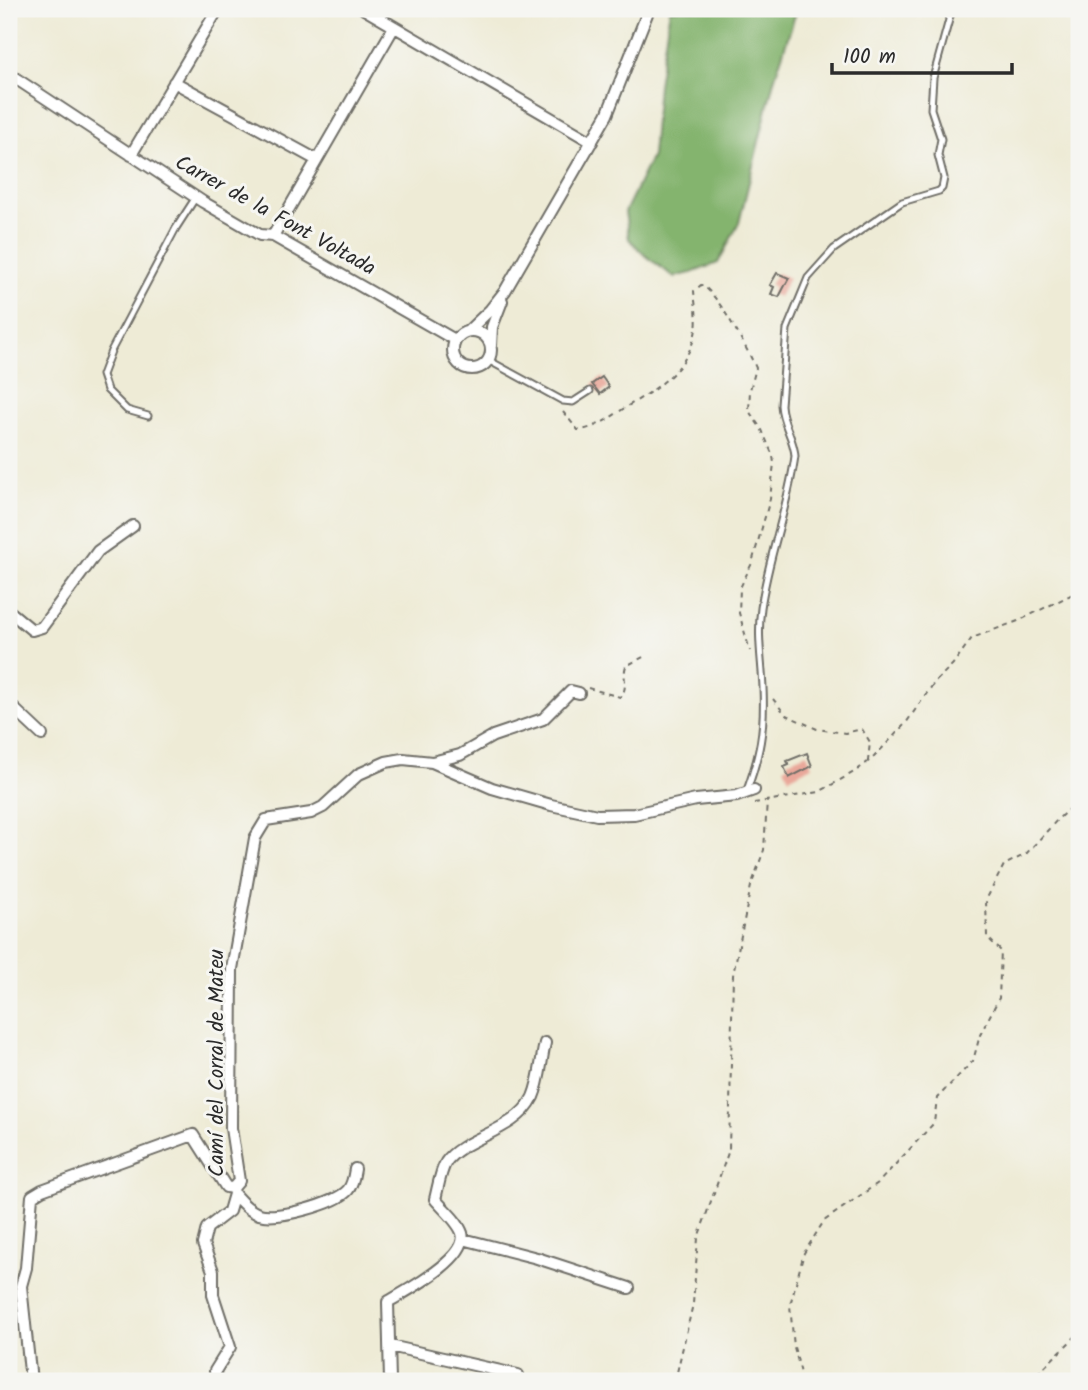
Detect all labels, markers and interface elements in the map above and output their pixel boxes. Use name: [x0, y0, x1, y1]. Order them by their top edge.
scale bar: [832, 32, 1013, 76]
text: 100 m: [843, 41, 896, 74]
street label: Carrer de la Font Voltada: [168, 147, 382, 285]
street label: Camí del Corral de Mateu: [201, 949, 234, 1177]

